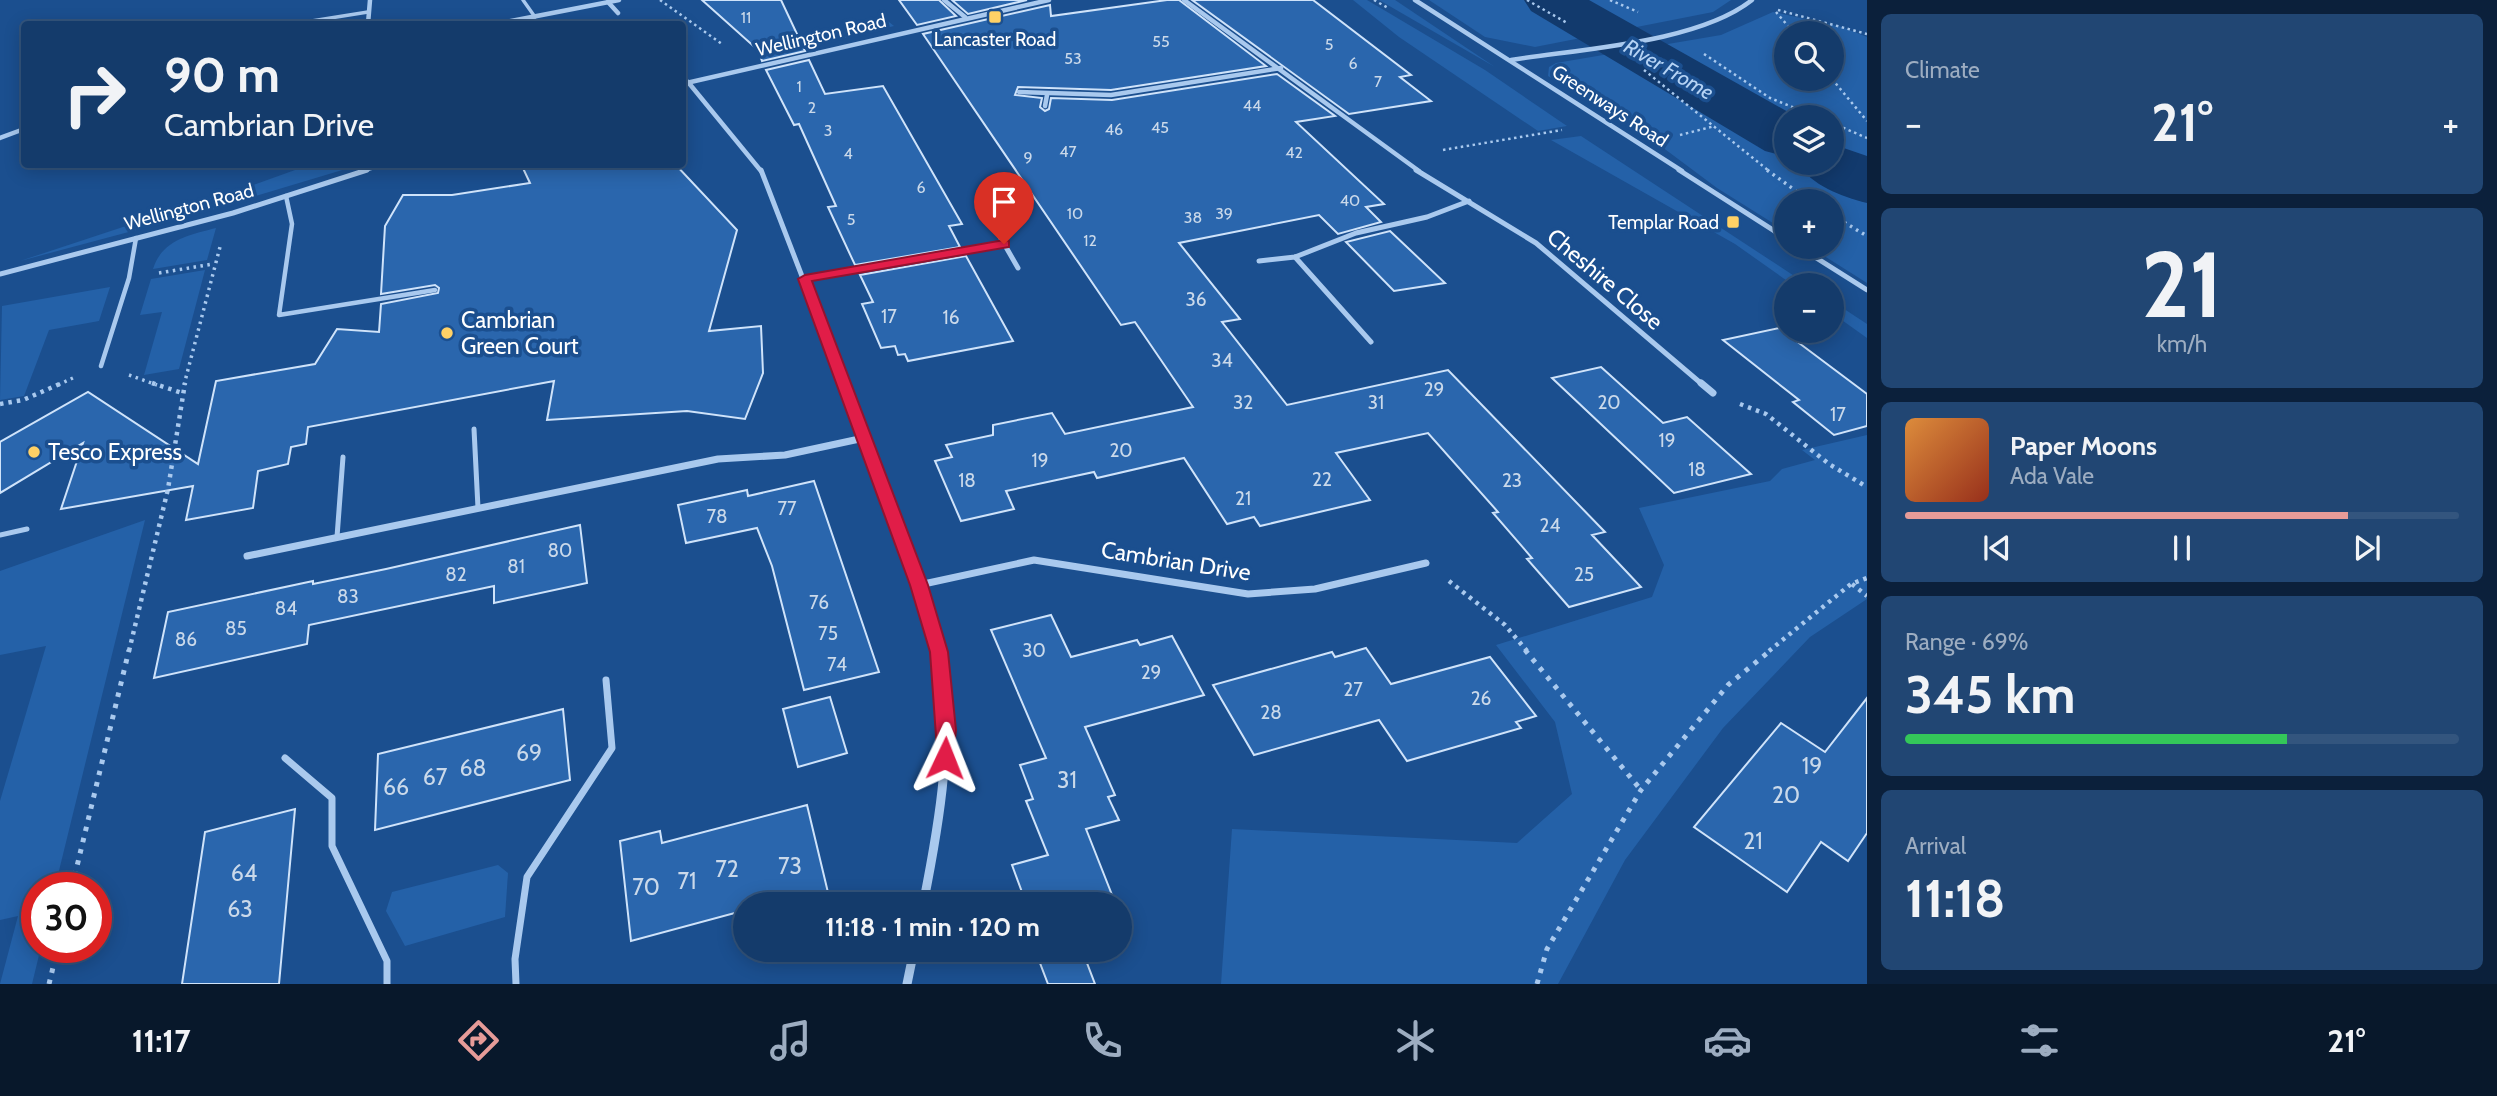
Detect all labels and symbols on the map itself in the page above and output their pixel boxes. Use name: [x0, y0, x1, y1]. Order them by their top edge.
house number: 11: [741, 8, 751, 27]
street label: Wellington Road: [754, 9, 888, 61]
marker: Lancaster Road: [987, 9, 1003, 25]
place label: Lancaster Road: [934, 28, 1056, 51]
house number: 55: [1152, 32, 1170, 51]
water label: River Frome: [1620, 33, 1718, 105]
house number: 5: [1325, 35, 1333, 54]
house number: 53: [1064, 49, 1082, 68]
house number: 6: [1348, 54, 1358, 73]
street label: Greenways Road: [1548, 60, 1672, 152]
house number: 7: [1374, 72, 1382, 91]
house number: 1: [796, 77, 802, 96]
house number: 44: [1243, 96, 1261, 115]
house number: 2: [808, 98, 816, 117]
house number: 45: [1151, 118, 1169, 137]
house number: 46: [1105, 120, 1123, 139]
house number: 3: [824, 121, 832, 140]
house number: 47: [1059, 142, 1077, 161]
house number: 42: [1285, 143, 1303, 162]
house number: 4: [843, 144, 853, 163]
house number: 9: [1023, 148, 1033, 167]
pin: [974, 172, 1034, 244]
house number: 6: [916, 178, 926, 197]
street label: Wellington Road: [122, 179, 256, 235]
house number: 40: [1340, 191, 1360, 210]
house number: 10: [1067, 204, 1083, 223]
house number: 39: [1215, 204, 1233, 223]
house number: 38: [1184, 208, 1202, 227]
house number: 5: [847, 210, 855, 229]
place label: Templar Road: [1608, 211, 1719, 234]
marker: Templar Road: [1725, 214, 1741, 230]
street label: Cheshire Close: [1541, 222, 1669, 336]
house number: 12: [1083, 231, 1097, 250]
house number: 36: [1185, 288, 1207, 311]
house number: 17: [881, 305, 897, 328]
place label: Cambrian Green Court: [461, 306, 579, 360]
house number: 16: [943, 306, 960, 329]
marker: Cambrian Green Court: [439, 325, 455, 341]
house number: 34: [1211, 349, 1233, 372]
house number: 29: [1424, 378, 1444, 401]
house number: 32: [1233, 391, 1253, 414]
house number: 31: [1368, 391, 1384, 414]
house number: 20: [1597, 391, 1621, 414]
house number: 17: [1830, 403, 1846, 426]
house number: 19: [1659, 429, 1676, 452]
place label: Tesco Express: [48, 438, 182, 466]
house number: 20: [1109, 439, 1133, 462]
marker: Tesco Express: [26, 444, 42, 460]
house number: 19: [1032, 449, 1049, 472]
house number: 18: [1688, 458, 1706, 481]
house number: 22: [1312, 468, 1332, 491]
house number: 18: [958, 469, 976, 492]
house number: 23: [1502, 469, 1522, 492]
house number: 21: [1235, 487, 1251, 510]
house number: 77: [777, 497, 797, 520]
house number: 78: [706, 505, 728, 528]
house number: 24: [1540, 514, 1560, 537]
street label: Cambrian Drive: [1099, 535, 1253, 587]
house number: 80: [548, 539, 572, 562]
house number: 81: [507, 555, 525, 578]
house number: 82: [445, 563, 467, 586]
house number: 25: [1574, 563, 1594, 586]
house number: 83: [337, 585, 359, 608]
house number: 76: [809, 591, 829, 614]
house number: 84: [275, 597, 297, 620]
house number: 85: [225, 617, 247, 640]
house number: 75: [818, 622, 838, 645]
house number: 86: [175, 628, 197, 651]
house number: 30: [1022, 639, 1046, 662]
house number: 74: [827, 653, 847, 676]
house number: 29: [1141, 661, 1161, 684]
house number: 27: [1343, 678, 1363, 701]
house number: 26: [1471, 687, 1491, 710]
house number: 28: [1260, 701, 1282, 724]
position arrow: [908, 721, 982, 795]
house number: 69: [516, 739, 542, 767]
house number: 19: [1802, 752, 1822, 780]
house number: 68: [459, 754, 487, 782]
house number: 67: [423, 763, 448, 791]
house number: 31: [1057, 766, 1077, 794]
house number: 66: [383, 773, 409, 801]
house number: 20: [1772, 781, 1800, 809]
house number: 21: [1743, 827, 1763, 855]
house number: 73: [778, 852, 802, 880]
house number: 72: [715, 855, 739, 883]
house number: 64: [231, 859, 257, 887]
house number: 71: [677, 867, 697, 895]
speed limit sign: 30: [21, 872, 112, 963]
house number: 70: [632, 873, 660, 901]
house number: 63: [227, 895, 253, 923]

